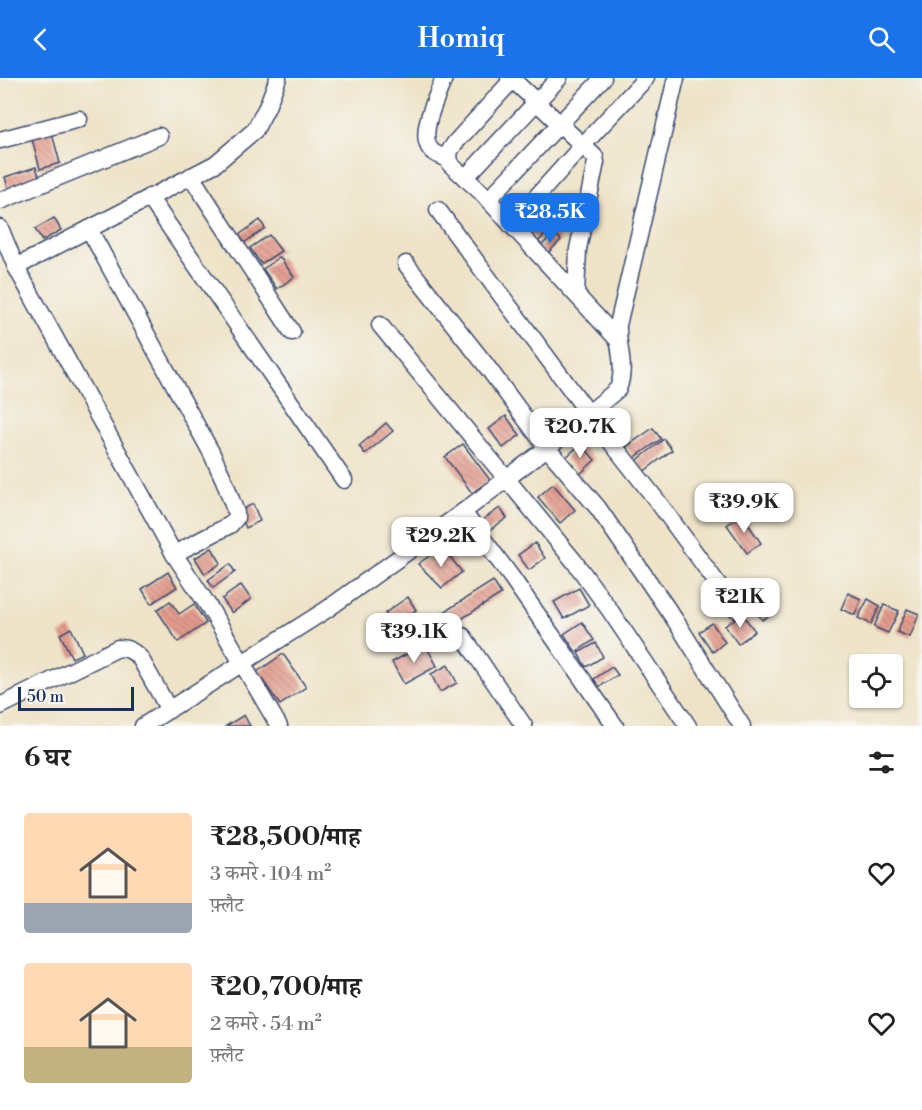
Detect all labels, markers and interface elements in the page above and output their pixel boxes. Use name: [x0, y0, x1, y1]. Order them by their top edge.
text: Homiq: [417, 22, 505, 56]
icon: back: [24, 23, 57, 56]
icon: search: [865, 23, 898, 56]
pin: ₹28.5K: [501, 193, 599, 244]
text: ₹28.5K: [514, 200, 586, 225]
pin: ₹20.7K: [531, 408, 629, 459]
text: ₹20.7K: [544, 415, 616, 440]
pin: ₹39.9K: [695, 483, 793, 534]
text: ₹39.9K: [708, 490, 780, 515]
pin: ₹29.2K: [392, 517, 490, 568]
text: ₹29.2K: [405, 524, 477, 549]
pin: ₹21K: [704, 578, 776, 629]
text: ₹21K: [715, 585, 765, 610]
pin: ₹39.1K: [365, 613, 463, 664]
text: ₹39.1K: [380, 620, 448, 645]
map controls: [849, 654, 903, 708]
button: locate: [849, 654, 903, 708]
scale bar: [18, 684, 134, 712]
text: 50 m: [27, 687, 64, 707]
text: 6 घर: [24, 742, 70, 774]
icon: filters: [865, 746, 898, 779]
text: ₹28,500/माह: [210, 821, 361, 853]
icon: home: [72, 837, 144, 909]
icon: heart: [865, 857, 898, 890]
text: 3 कमरे · 104 m²: [210, 862, 331, 887]
text: फ़्लैट: [210, 894, 243, 919]
text: ₹20,700/माह: [210, 971, 361, 1003]
icon: home: [72, 987, 144, 1059]
icon: heart: [865, 1007, 898, 1040]
text: 2 कमरे · 54 m²: [210, 1012, 322, 1037]
text: फ़्लैट: [210, 1044, 243, 1069]

